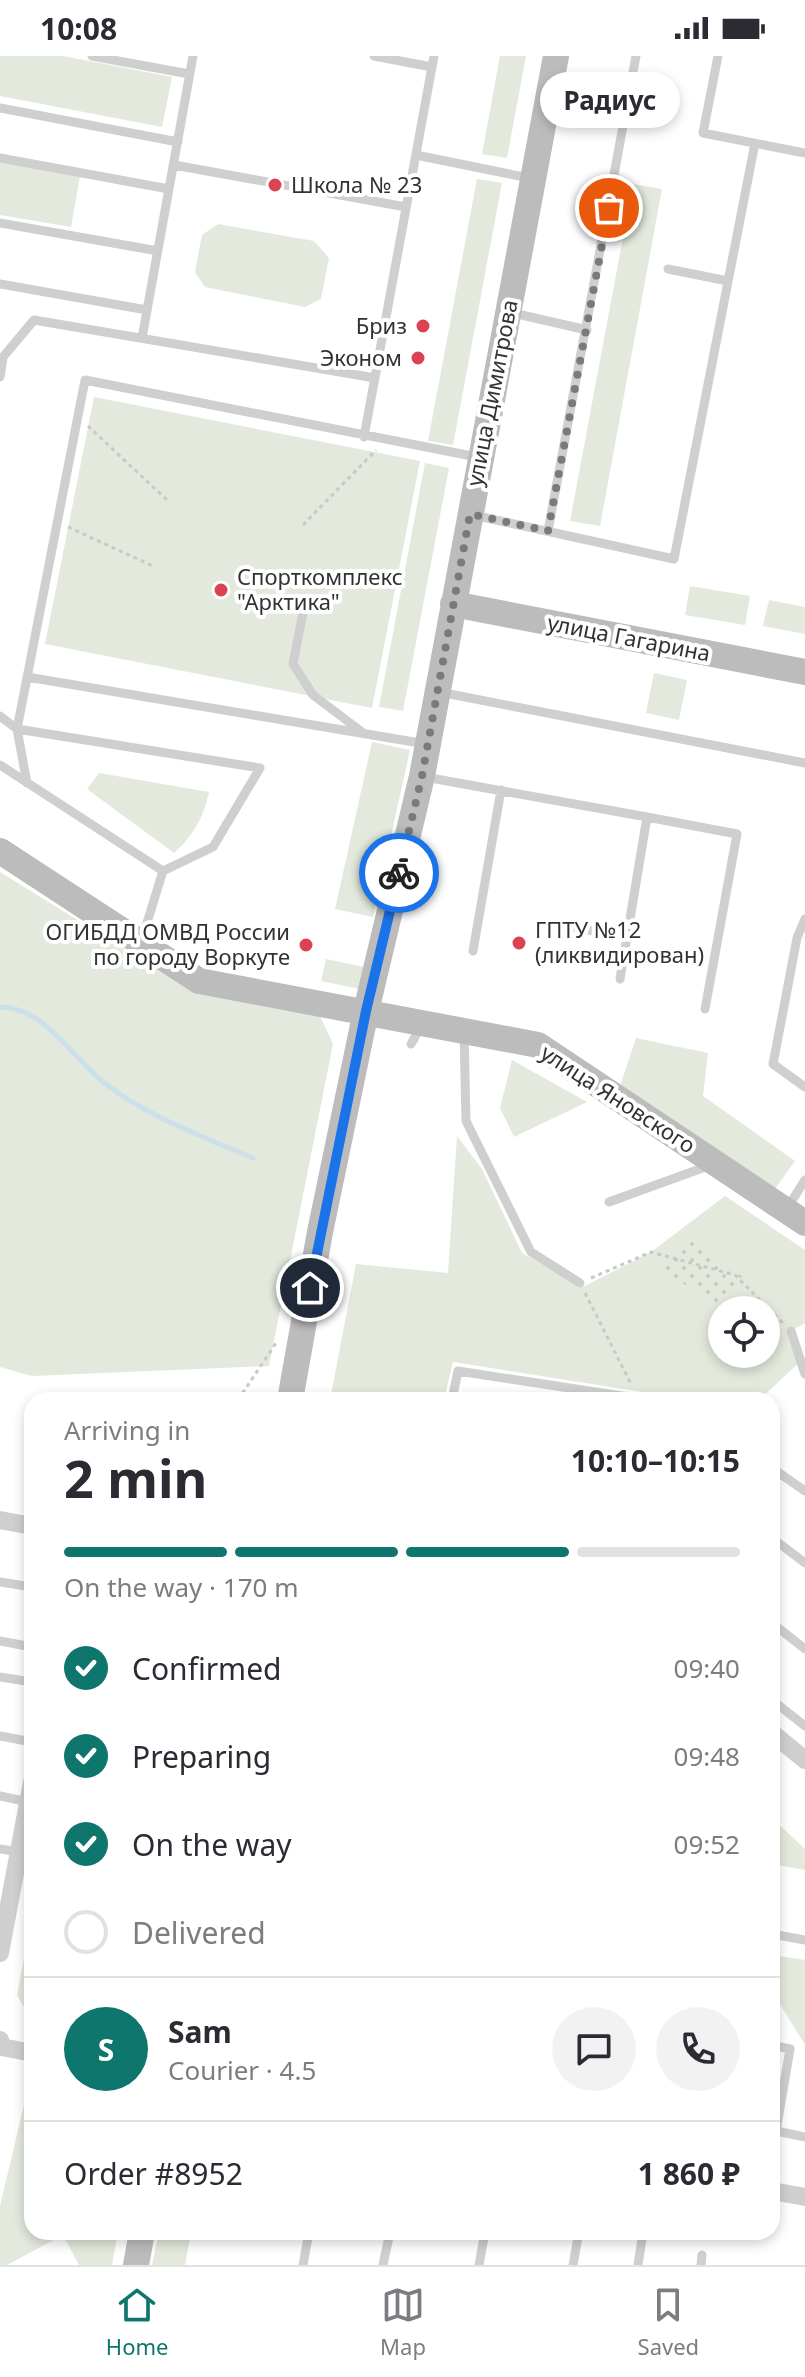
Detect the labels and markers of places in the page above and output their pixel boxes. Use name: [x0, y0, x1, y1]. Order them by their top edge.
callout: Радиус: [539, 72, 679, 128]
place label: Школа № 23: [291, 169, 422, 199]
pin: [575, 174, 643, 242]
marker: Школа № 23: [266, 176, 284, 194]
place label: Бриз: [356, 310, 407, 340]
marker: Бриз: [414, 317, 432, 335]
place label: Эконом: [320, 342, 402, 372]
marker: Эконом: [409, 349, 427, 367]
place label: Спорткомплекс "Арктика": [237, 561, 403, 616]
marker: Спорткомплекс "Арктика": [212, 581, 230, 599]
place label: ГПТУ №12 (ликвидирован): [535, 914, 704, 969]
place label: ОГИБДД ОМВД России по городу Воркуте: [46, 916, 290, 971]
marker: ГПТУ №12 (ликвидирован): [510, 934, 528, 952]
marker: ОГИБДД ОМВД России по городу Воркуте: [297, 936, 315, 954]
pin: [276, 1254, 344, 1322]

